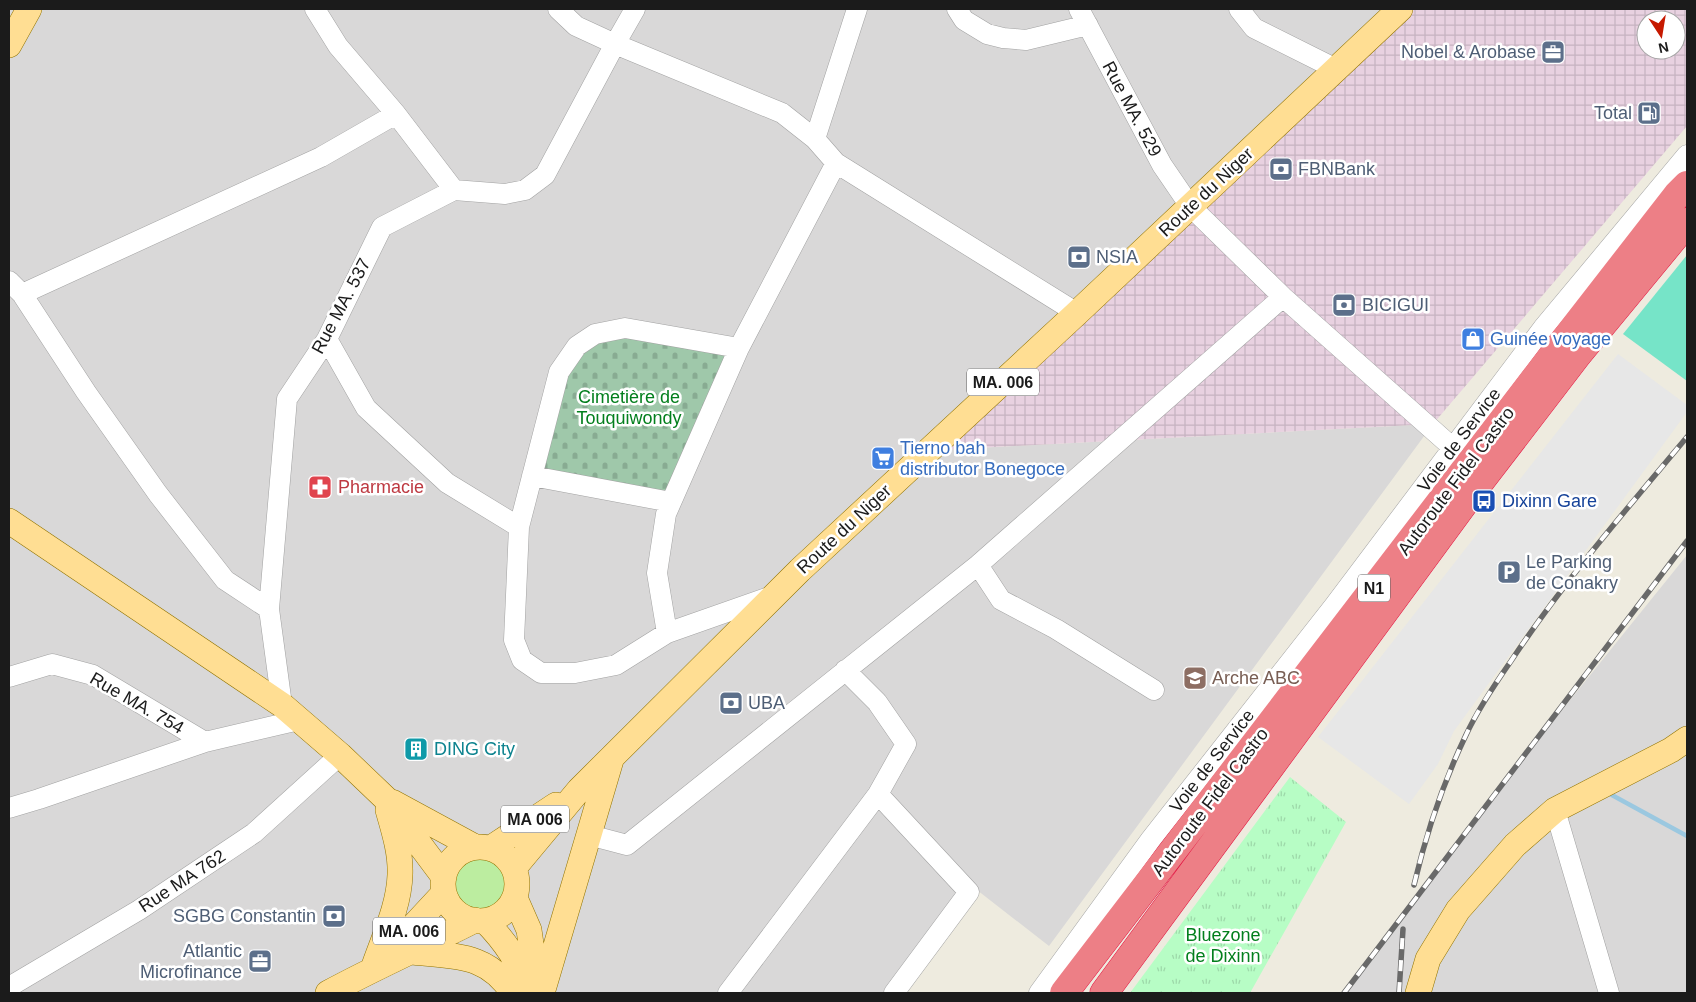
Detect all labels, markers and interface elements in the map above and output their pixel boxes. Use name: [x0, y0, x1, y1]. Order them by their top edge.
north arrow: [1636, 10, 1686, 60]
office icon: Nobel & Arobase: [1540, 39, 1566, 65]
text: N: [1657, 39, 1670, 57]
place label: Nobel & Arobase: [1401, 42, 1536, 62]
street label: Rue MA. 529: [1099, 58, 1165, 160]
fuel station icon: Total: [1636, 100, 1662, 126]
place label: Total: [1594, 103, 1632, 123]
street label: Route du Niger: [1155, 143, 1257, 241]
bank icon: FBNBank: [1268, 156, 1294, 182]
place label: FBNBank: [1298, 159, 1376, 179]
bank icon: NSIA: [1066, 244, 1092, 270]
place label: NSIA: [1096, 247, 1138, 267]
street label: Rue MA. 537: [308, 255, 374, 357]
bank icon: BICIGUI: [1331, 292, 1357, 318]
place label: BICIGUI: [1362, 295, 1429, 315]
shop icon: Guinée voyage: [1460, 326, 1486, 352]
place label: Guinée voyage: [1490, 329, 1611, 349]
road number: MA. 006: [967, 368, 1039, 396]
street label: Voie de Service: [1413, 384, 1505, 496]
park label: Cimetière de Touquiwondy: [576, 387, 682, 428]
street label: Autoroute Fidel Castro: [1394, 403, 1518, 559]
place label: Tierno bah distributor Bonegoce: [900, 438, 1065, 479]
supermarket icon: Tierno bah distributor Bonegoce: [870, 445, 896, 471]
pharmacy icon: Pharmacie: [307, 474, 333, 500]
place label: Pharmacie: [338, 477, 424, 497]
street label: Route du Niger: [793, 480, 895, 578]
bus stop icon: Dixinn Gare: [1471, 488, 1497, 514]
place label: Dixinn Gare: [1502, 491, 1597, 511]
place label: Le Parking de Conakry: [1526, 552, 1618, 593]
parking icon: Le Parking de Conakry: [1496, 559, 1522, 585]
road number: N1: [1358, 574, 1390, 602]
school or university icon: Arche ABC: [1182, 665, 1208, 691]
street label: Rue MA. 754: [87, 668, 187, 738]
place label: Arche ABC: [1212, 668, 1300, 688]
bank icon: UBA: [718, 690, 744, 716]
place label: UBA: [748, 693, 785, 713]
street label: Voie de Service: [1166, 706, 1258, 816]
street label: Autoroute Fidel Castro: [1148, 724, 1272, 880]
building icon: DING City: [403, 736, 429, 762]
place label: DING City: [434, 739, 515, 759]
road number: MA 006: [501, 806, 569, 832]
street label: Rue MA 762: [135, 846, 229, 916]
bank icon: SGBG Constantin: [321, 903, 347, 929]
place label: SGBG Constantin: [173, 906, 316, 926]
road number: MA. 006: [373, 918, 445, 944]
park label: Bluezone de Dixinn: [1185, 925, 1261, 966]
place label: Atlantic Microfinance: [140, 941, 242, 982]
office icon: Atlantic Microfinance: [247, 948, 273, 974]

